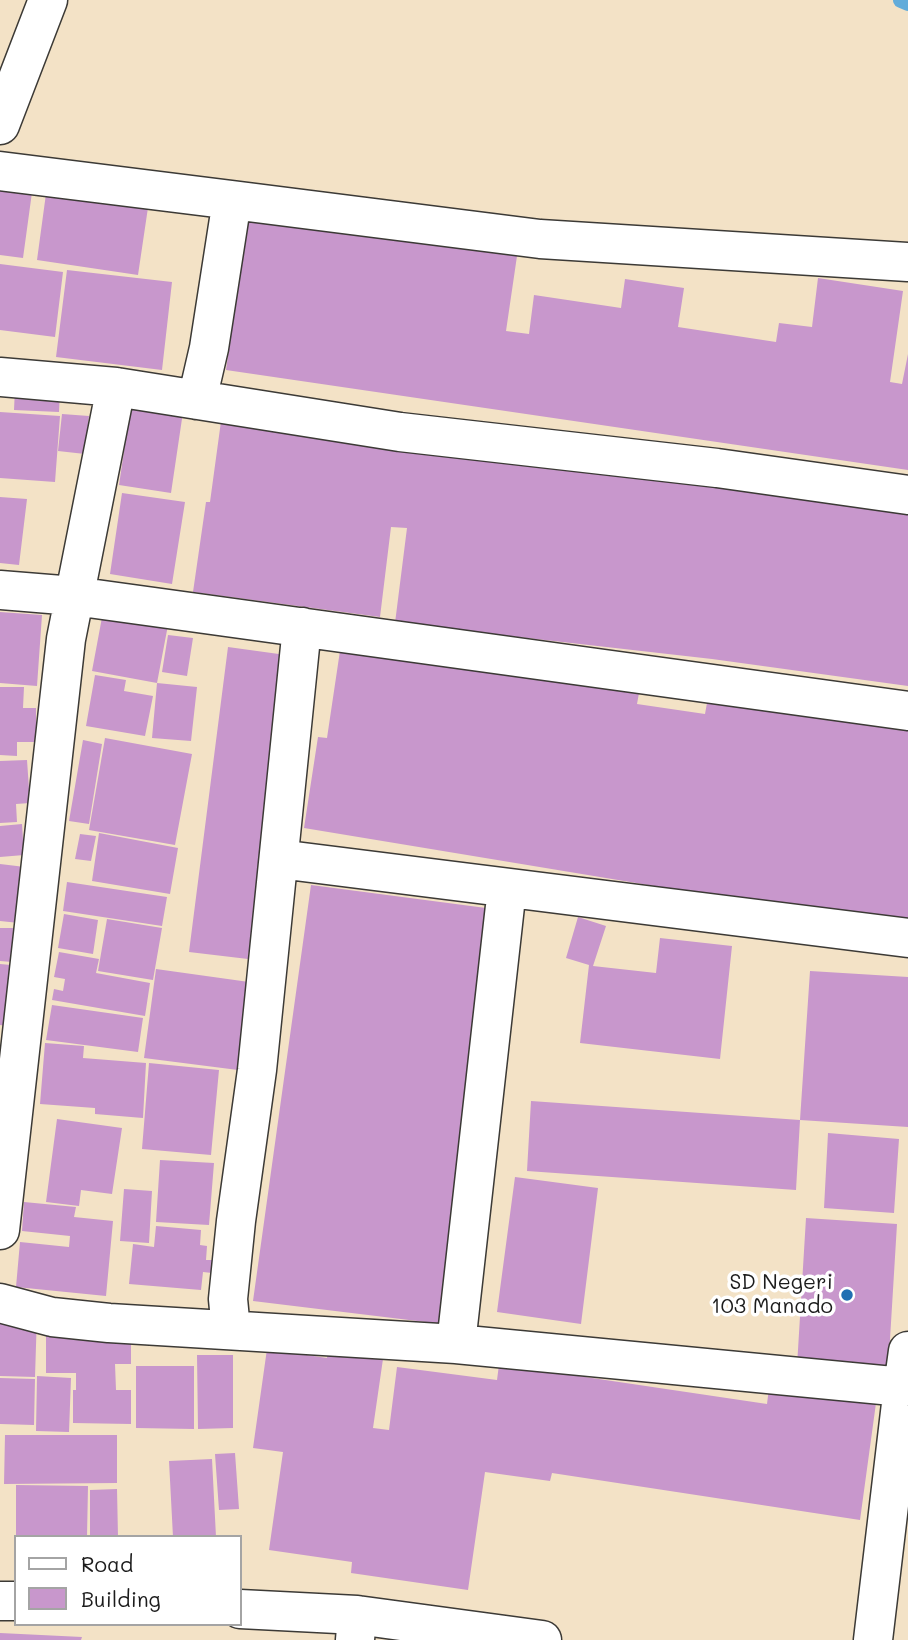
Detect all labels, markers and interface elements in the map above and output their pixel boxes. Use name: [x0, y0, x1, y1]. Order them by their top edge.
place label: SD Negeri 103 Manado: [711, 1270, 833, 1320]
marker: SD Negeri 103 Manado: [839, 1287, 855, 1303]
legend: [14, 1535, 242, 1626]
text: Road: [81, 1550, 133, 1577]
text: Building: [81, 1585, 161, 1612]

